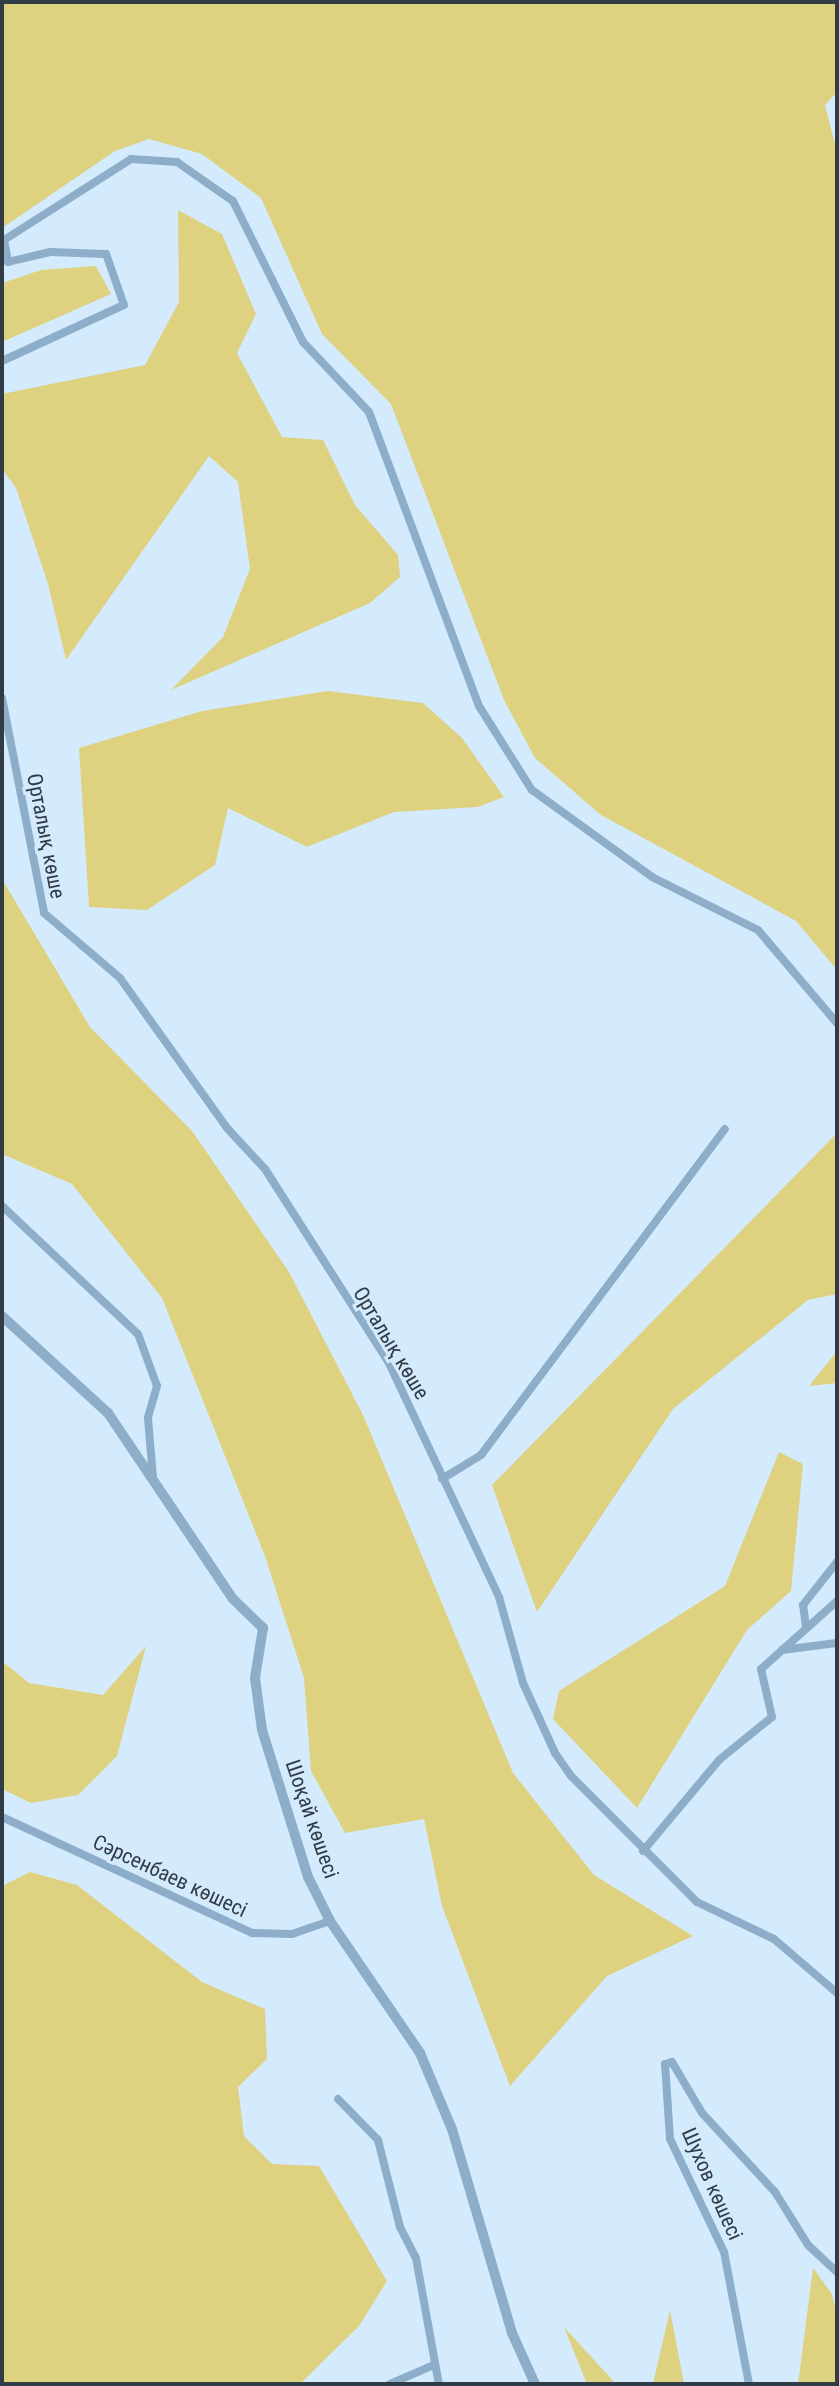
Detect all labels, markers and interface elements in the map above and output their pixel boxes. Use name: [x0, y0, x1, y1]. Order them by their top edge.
street label: Орталық көше: [22, 771, 70, 901]
street label: Орталық көше: [348, 1282, 434, 1404]
street label: Шоқай көшесі: [280, 1756, 344, 1882]
street label: Сәрсенбаев көшесі: [89, 1829, 251, 1923]
street label: Шухов көшесі: [676, 2124, 748, 2244]

